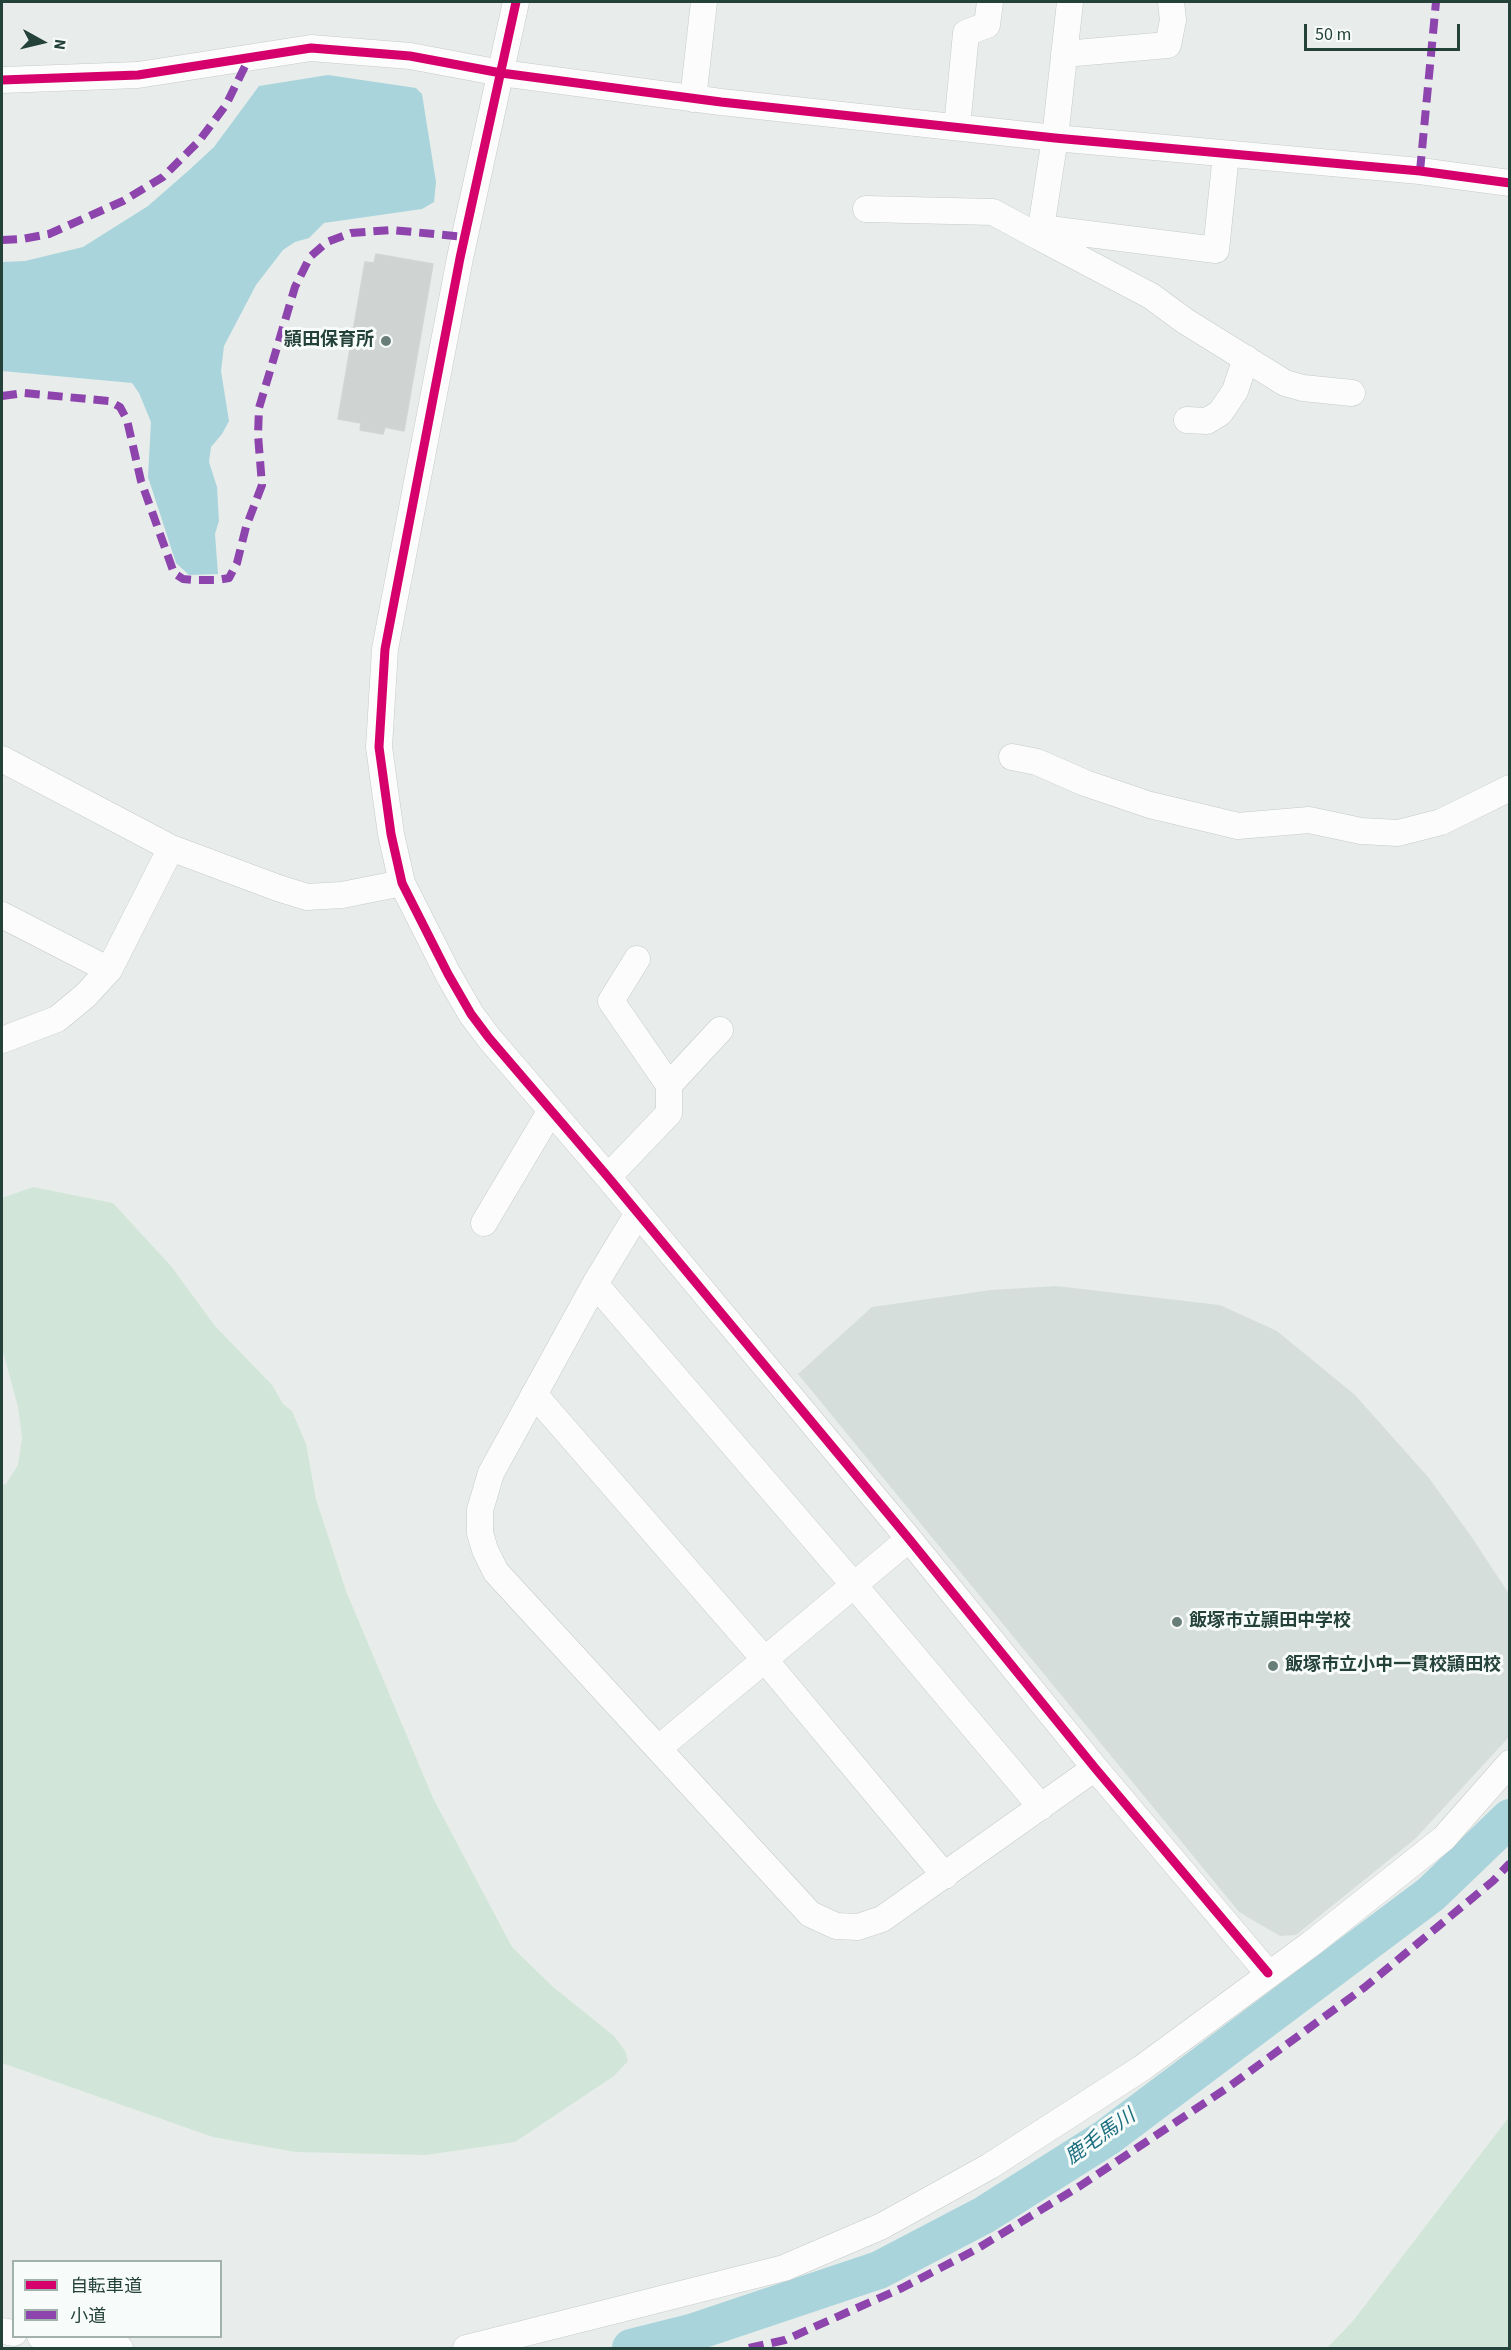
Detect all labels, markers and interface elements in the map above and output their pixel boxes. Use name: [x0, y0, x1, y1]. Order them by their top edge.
north arrow: [12, 12, 72, 72]
scale bar: [1307, 12, 1463, 50]
text: 50 m: [1315, 22, 1351, 47]
text: N: [48, 38, 71, 51]
place label: 頴田保育所: [284, 330, 374, 352]
marker: 頴田保育所: [379, 334, 393, 348]
place label: 飯塚市立頴田中学校: [1189, 1611, 1351, 1633]
marker: 飯塚市立頴田中学校: [1170, 1615, 1184, 1629]
place label: 飯塚市立小中一貫校頴田校: [1285, 1655, 1501, 1677]
marker: 飯塚市立小中一貫校頴田校: [1266, 1659, 1280, 1673]
water label: 鹿毛馬川: [1061, 2105, 1141, 2171]
legend: [12, 2260, 222, 2338]
text: 自転車道: [70, 2274, 142, 2299]
text: 小道: [70, 2304, 106, 2329]

